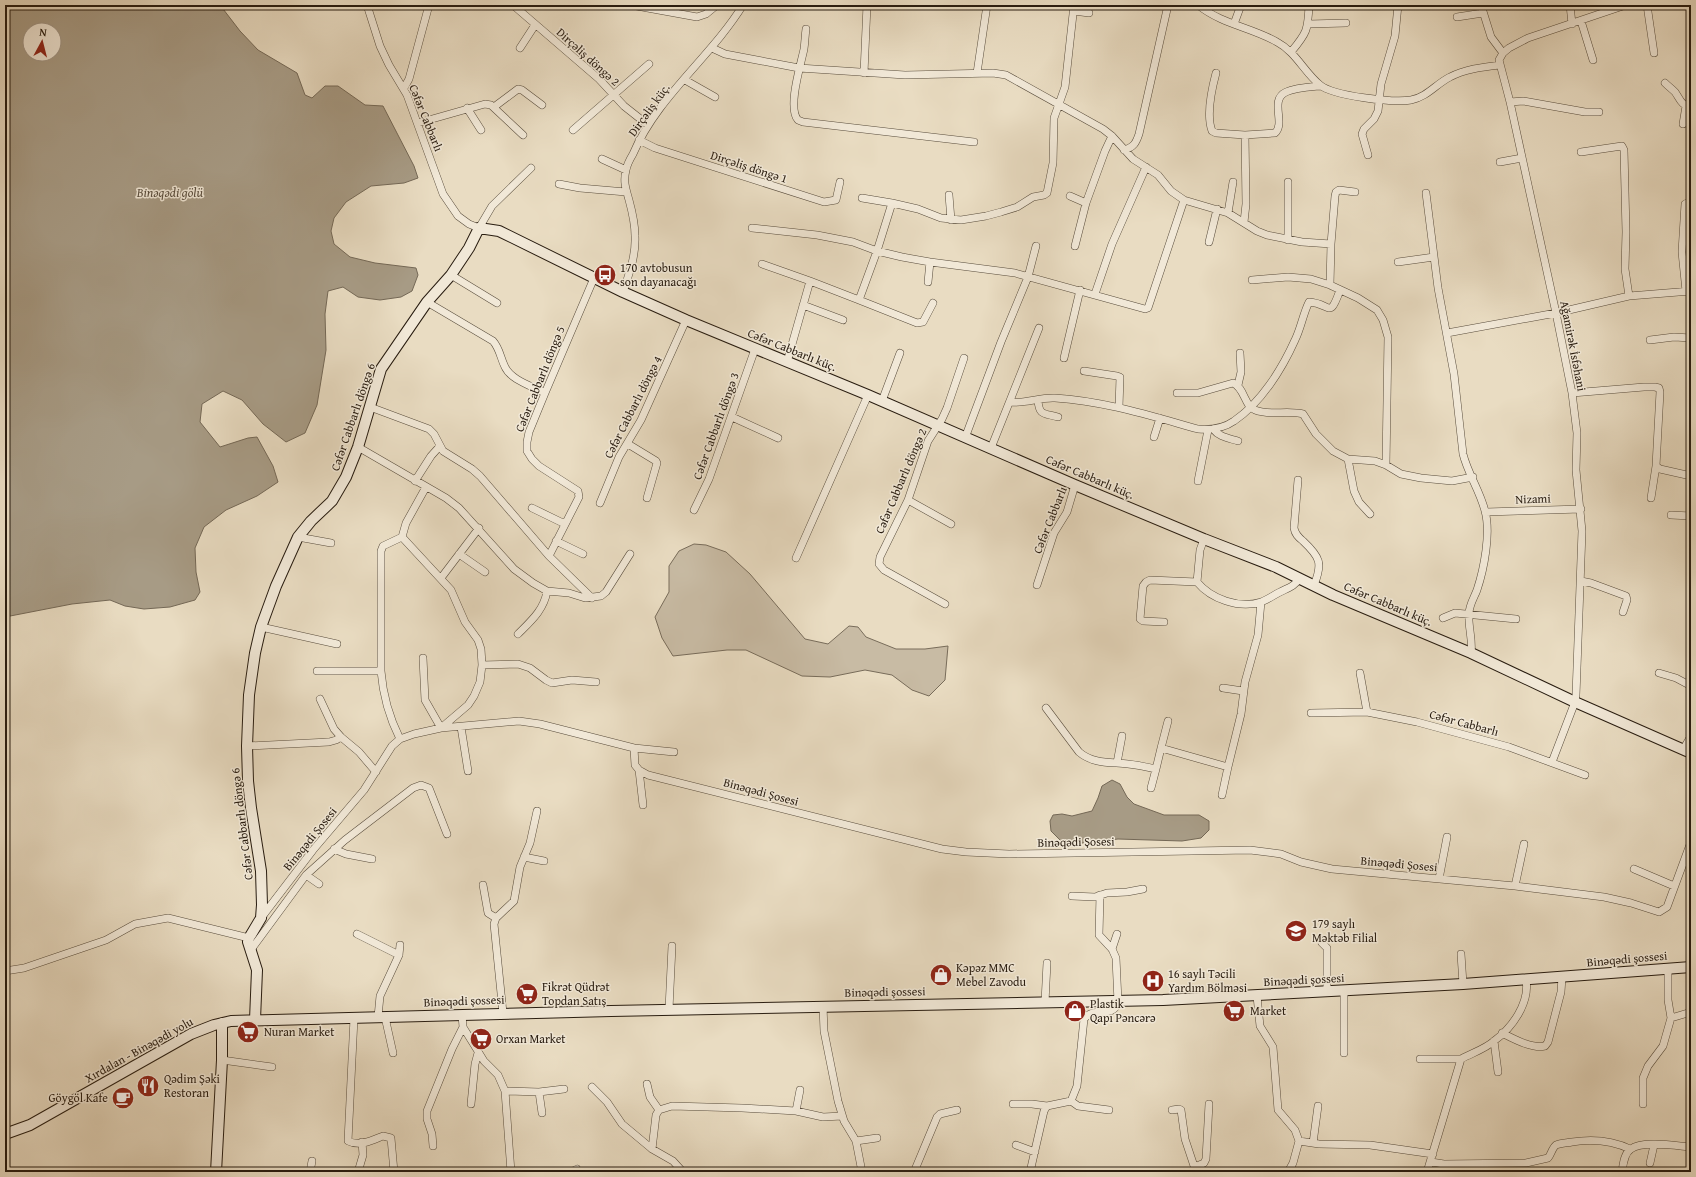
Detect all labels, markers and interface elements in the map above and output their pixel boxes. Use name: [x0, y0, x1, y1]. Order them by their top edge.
north arrow: [22, 22, 62, 62]
text: N: [39, 24, 48, 41]
street label: Dirçəliş döngə 2: [553, 24, 624, 90]
street label: Dirçəliş küç.: [624, 80, 674, 140]
street label: Cəfər Cabbarlı: [405, 82, 448, 155]
street label: Dirçəliş döngə 1: [709, 146, 790, 187]
water label: Binəqədi gölü: [136, 183, 204, 202]
place label: 170 avtobusun son dayanacağı: [620, 259, 697, 290]
bus stop icon: 170 avtobusun son dayanacağı: [592, 262, 618, 288]
street label: Ağamirək İsfəhani: [1556, 299, 1591, 393]
street label: Cəfər Cabbarlı döngə 5: [510, 323, 569, 434]
street label: Cəfər Cabbarlı küç.: [745, 324, 839, 375]
street label: Cəfər Cabbarlı döngə 4: [599, 352, 666, 461]
street label: Cəfər Cabbarlı döngə 6: [326, 360, 379, 473]
street label: Cəfər Cabbarlı döngə 3: [688, 370, 743, 482]
street label: Cəfər Cabbarlı döngə 2: [871, 425, 931, 536]
street label: Cəfər Cabbarlı küç.: [1043, 450, 1137, 503]
street label: Cəfər Cabbarlı: [1028, 483, 1071, 556]
street label: Nizami: [1515, 489, 1552, 508]
street label: Cəfər Cabbarlı küç.: [1341, 577, 1435, 630]
street label: Cəfər Cabbarlı: [1428, 705, 1501, 740]
street label: Cəfər Cabbarlı döngə 6: [226, 767, 257, 881]
street label: Binəqədi Şosesi: [722, 773, 801, 810]
street label: Binəqədi Şosesi: [279, 803, 341, 874]
street label: Binəqədi Şosesi: [1037, 832, 1115, 851]
street label: Binəqədi Şosesi: [1360, 852, 1439, 875]
place label: 179 saylı Məktəb Filial: [1312, 915, 1378, 946]
school or university icon: 179 saylı Məktəb Filial: [1283, 918, 1309, 944]
street label: Binəqədi şossesi: [1586, 946, 1669, 970]
place label: Kəpəz MMC Mebel Zavodu: [956, 959, 1026, 990]
shop icon: Kəpəz MMC Mebel Zavodu: [928, 962, 954, 988]
place label: 16 saylı Təcili Yardım Bölməsi: [1168, 965, 1248, 996]
hospital icon: 16 saylı Təcili Yardım Bölməsi: [1140, 968, 1166, 994]
street label: Binəqədi şossesi: [1263, 969, 1345, 990]
place label: Fikrət Qüdrət Topdan Satış: [542, 978, 610, 1009]
supermarket icon: Fikrət Qüdrət Topdan Satış: [514, 981, 540, 1007]
street label: Binəqədi şossesi: [844, 982, 926, 1001]
street label: Binəqədi şossesi: [423, 991, 505, 1010]
place label: Plastik Qapı Pəncərə: [1090, 995, 1156, 1026]
shop icon: Plastik Qapı Pəncərə: [1062, 998, 1088, 1024]
supermarket icon: Market: [1221, 998, 1247, 1024]
place label: Market: [1250, 1002, 1287, 1019]
street label: Xırdalan - Binəqədi yolu: [82, 1012, 196, 1086]
supermarket icon: Nuran Market: [235, 1019, 261, 1045]
place label: Nuran Market: [264, 1023, 335, 1040]
supermarket icon: Orxan Market: [468, 1026, 494, 1052]
place label: Orxan Market: [496, 1030, 566, 1047]
place label: Qədim Şəki Restoran: [164, 1070, 221, 1101]
restaurant icon: Qədim Şəki Restoran: [135, 1073, 161, 1099]
cafe icon: Göygöl Kafe: [110, 1085, 136, 1111]
place label: Göygöl Kafe: [48, 1089, 108, 1106]

